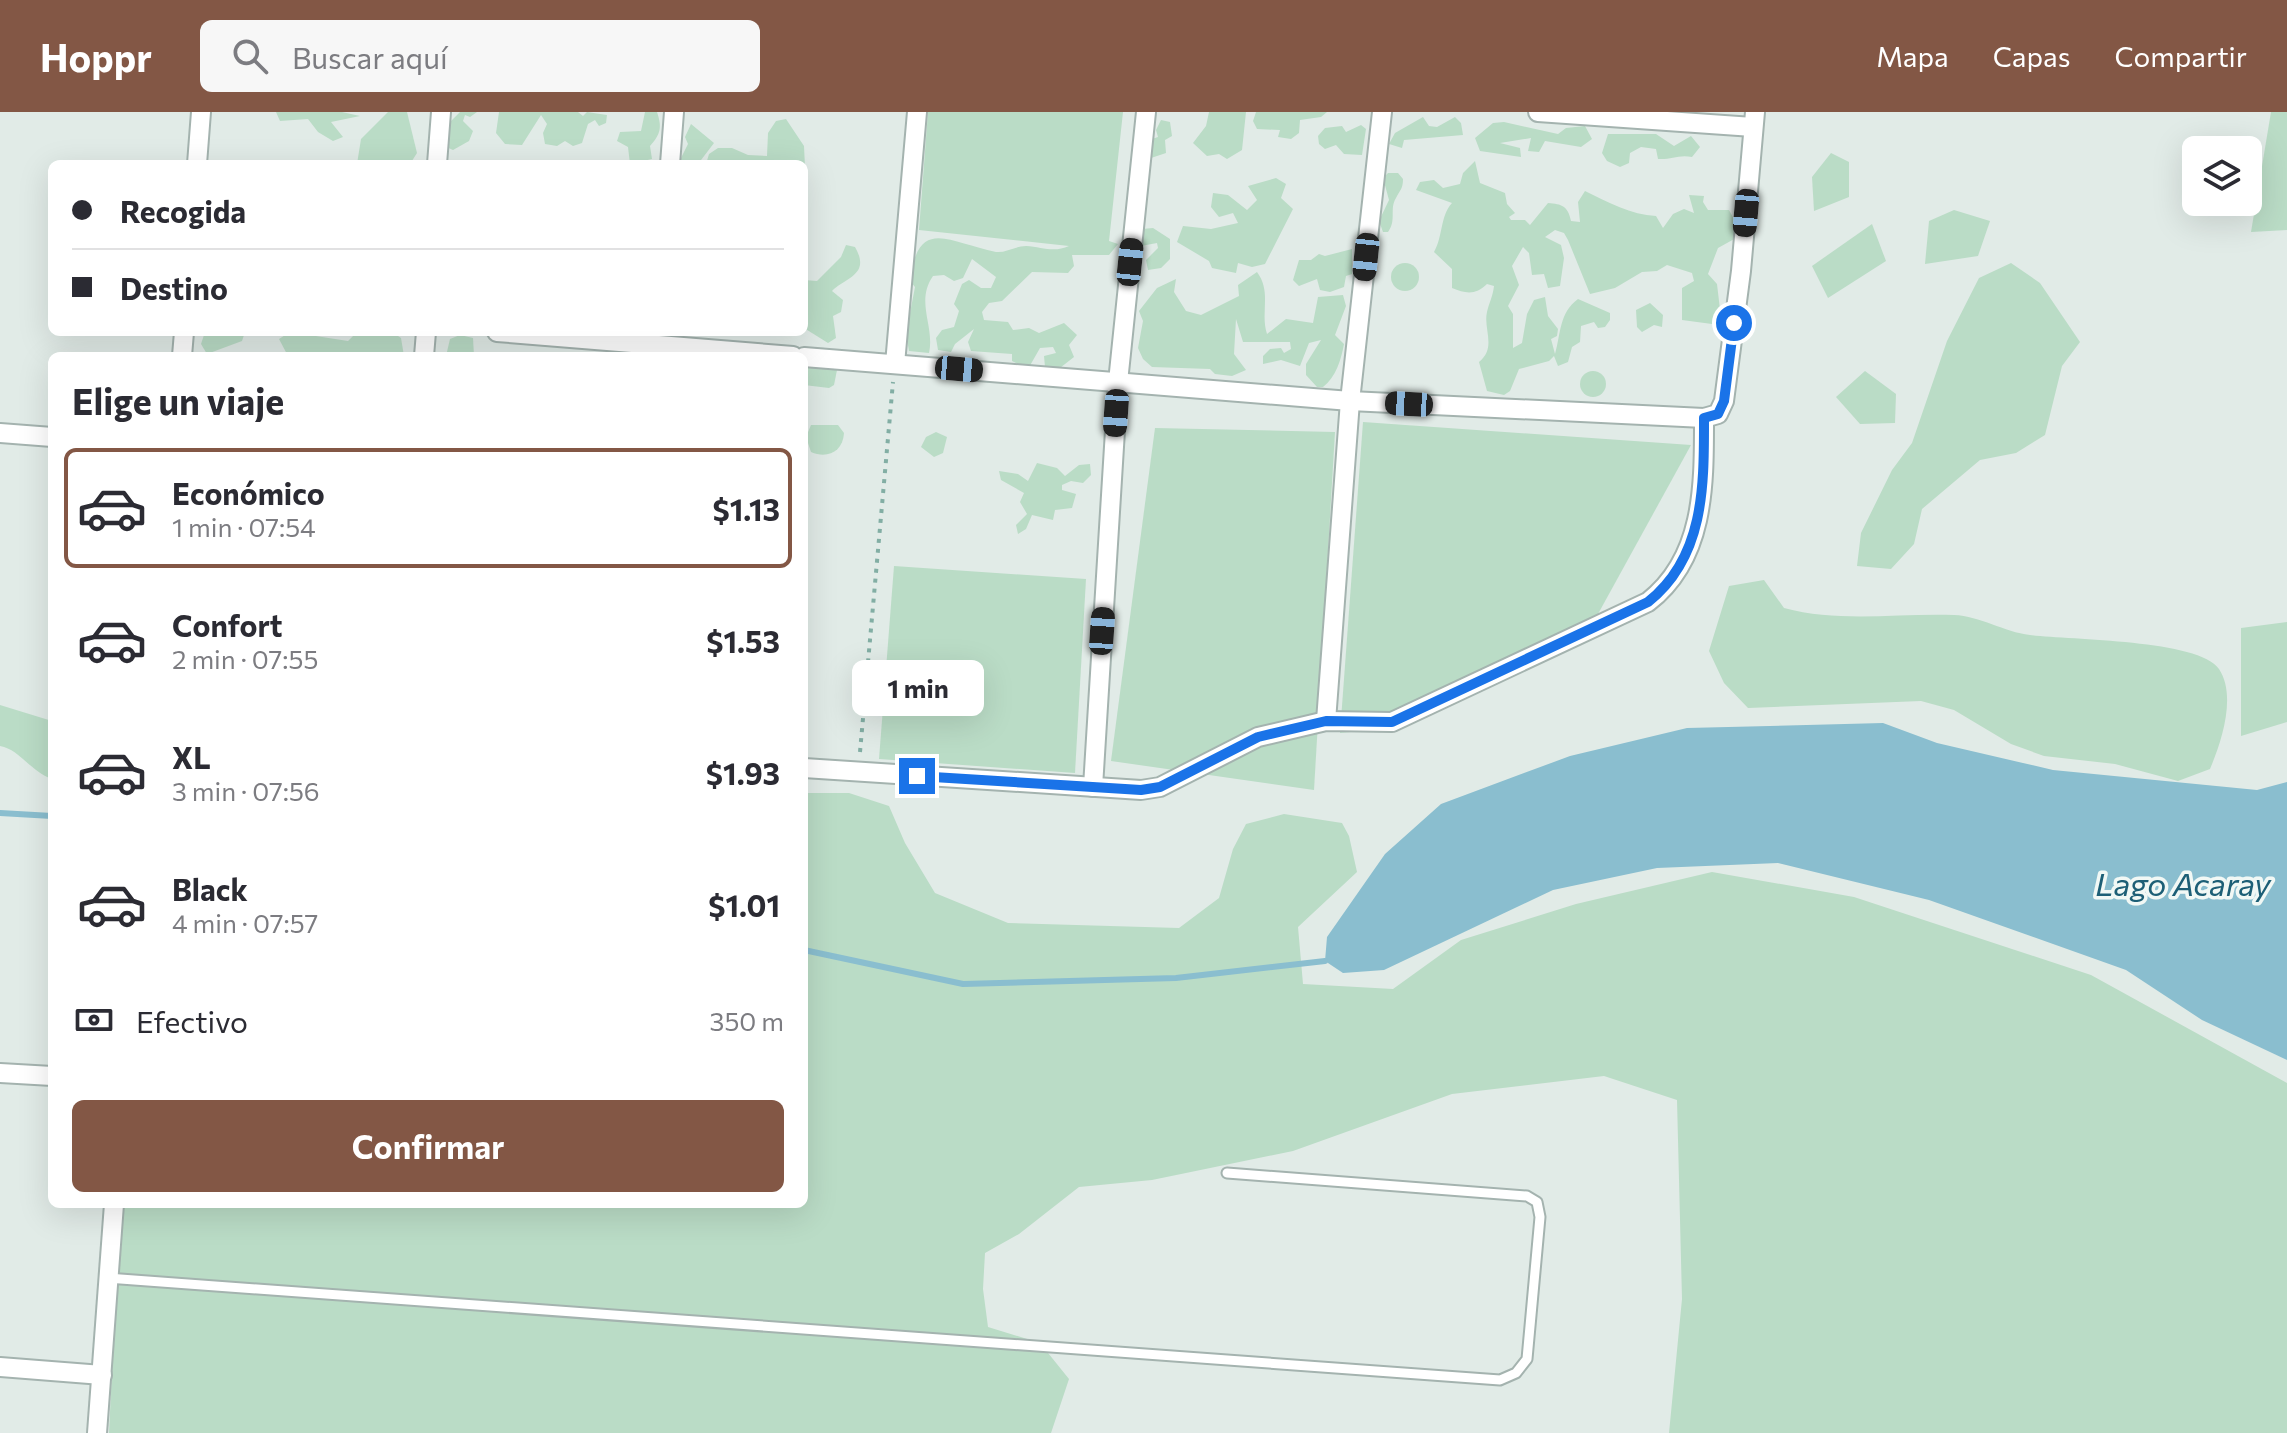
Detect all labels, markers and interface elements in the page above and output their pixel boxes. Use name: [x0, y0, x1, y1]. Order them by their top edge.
search box: [200, 20, 760, 92]
text: Hoppr: [40, 33, 152, 80]
icon: search: [228, 34, 272, 78]
text: Buscar aquí: [292, 38, 448, 75]
text: Mapa: [1876, 39, 1949, 73]
text: Capas: [1993, 39, 2070, 73]
text: Compartir: [2114, 39, 2247, 73]
map controls: [2182, 136, 2262, 216]
button: layers: [2182, 136, 2262, 216]
car: [1732, 188, 1760, 238]
text: Recogida: [120, 192, 246, 229]
car: [1352, 232, 1380, 282]
car: [1116, 237, 1144, 287]
text: Destino: [120, 269, 228, 306]
route start: [1716, 305, 1752, 341]
car: [934, 355, 984, 383]
text: Elige un viaje: [72, 378, 284, 422]
car: [1102, 388, 1130, 438]
car: [1384, 391, 1434, 417]
icon: car: [76, 472, 148, 544]
text: Económico: [172, 474, 325, 511]
text: $1.13: [712, 490, 780, 527]
text: 1 min · 07:54: [172, 511, 316, 542]
icon: car: [76, 604, 148, 676]
text: Confort: [172, 606, 283, 643]
car: [1088, 606, 1116, 656]
text: $1.53: [706, 622, 780, 659]
text: 2 min · 07:55: [172, 643, 318, 674]
callout: 1 min: [851, 660, 983, 716]
text: 1 min: [887, 672, 949, 703]
icon: car: [76, 736, 148, 808]
text: XL: [172, 738, 211, 775]
text: $1.93: [706, 754, 780, 791]
route end: [899, 758, 935, 794]
text: 3 min · 07:56: [172, 775, 320, 806]
water label: Lago Acaray: [2095, 863, 2272, 903]
icon: car: [76, 868, 148, 940]
text: Black: [172, 870, 248, 907]
text: $1.01: [708, 886, 780, 923]
text: 4 min · 07:57: [172, 907, 318, 938]
icon: cash: [72, 998, 116, 1042]
text: Efectivo: [136, 1002, 248, 1039]
text: 350 m: [710, 1005, 784, 1036]
button: Confirmar: [72, 1100, 784, 1192]

